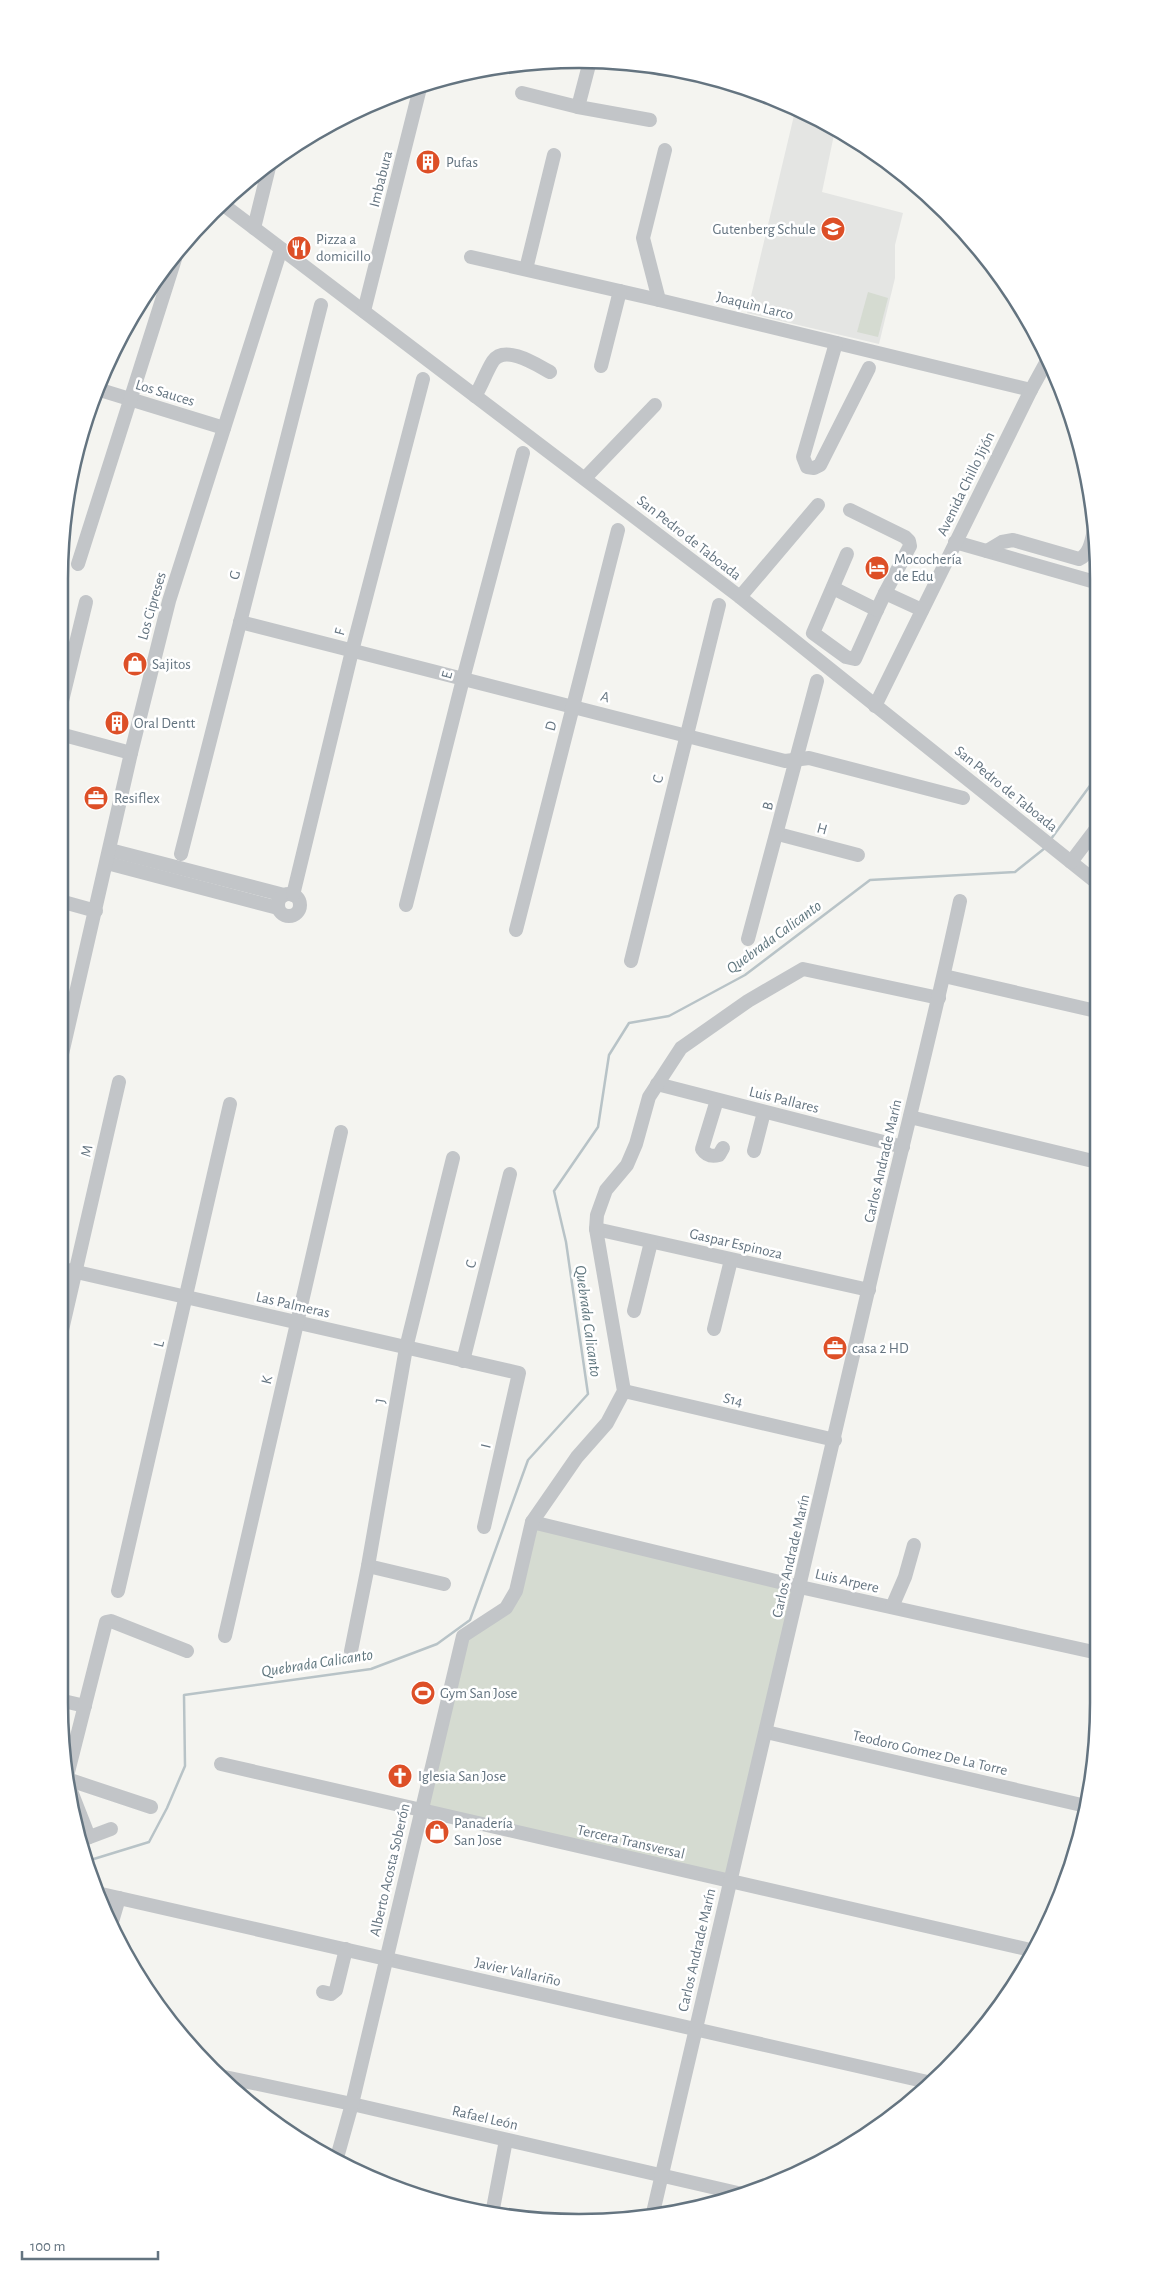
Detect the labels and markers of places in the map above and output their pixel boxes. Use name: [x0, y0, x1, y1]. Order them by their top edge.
building icon: Pufas: [415, 149, 441, 175]
place label: Pufas: [446, 155, 478, 170]
school or university icon: Gutenberg Schule: [820, 216, 846, 242]
place label: Gutenberg Schule: [713, 222, 816, 237]
place label: Pizza a domicillo: [316, 232, 371, 264]
restaurant icon: Pizza a domicillo: [286, 235, 312, 261]
place label: Mocochería de Edu: [894, 552, 962, 584]
hotel icon: Mocochería de Edu: [864, 555, 890, 581]
shop icon: Sajitos: [122, 651, 148, 677]
place label: Sajitos: [152, 657, 191, 672]
building icon: Oral Dentt: [104, 710, 130, 736]
place label: Oral Dentt: [134, 716, 195, 731]
office icon: Resiflex: [83, 785, 109, 811]
place label: Resiflex: [114, 791, 160, 806]
office icon: casa 2 HD: [822, 1335, 848, 1361]
place label: casa 2 HD: [852, 1341, 909, 1356]
sports icon: Gym San Jose: [410, 1680, 436, 1706]
place label: Gym San Jose: [440, 1686, 518, 1701]
church icon: Iglesia San Jose: [387, 1763, 413, 1789]
place label: Iglesia San Jose: [418, 1769, 506, 1784]
place label: Panadería San Jose: [454, 1816, 513, 1848]
shop icon: Panadería San Jose: [424, 1819, 450, 1845]

